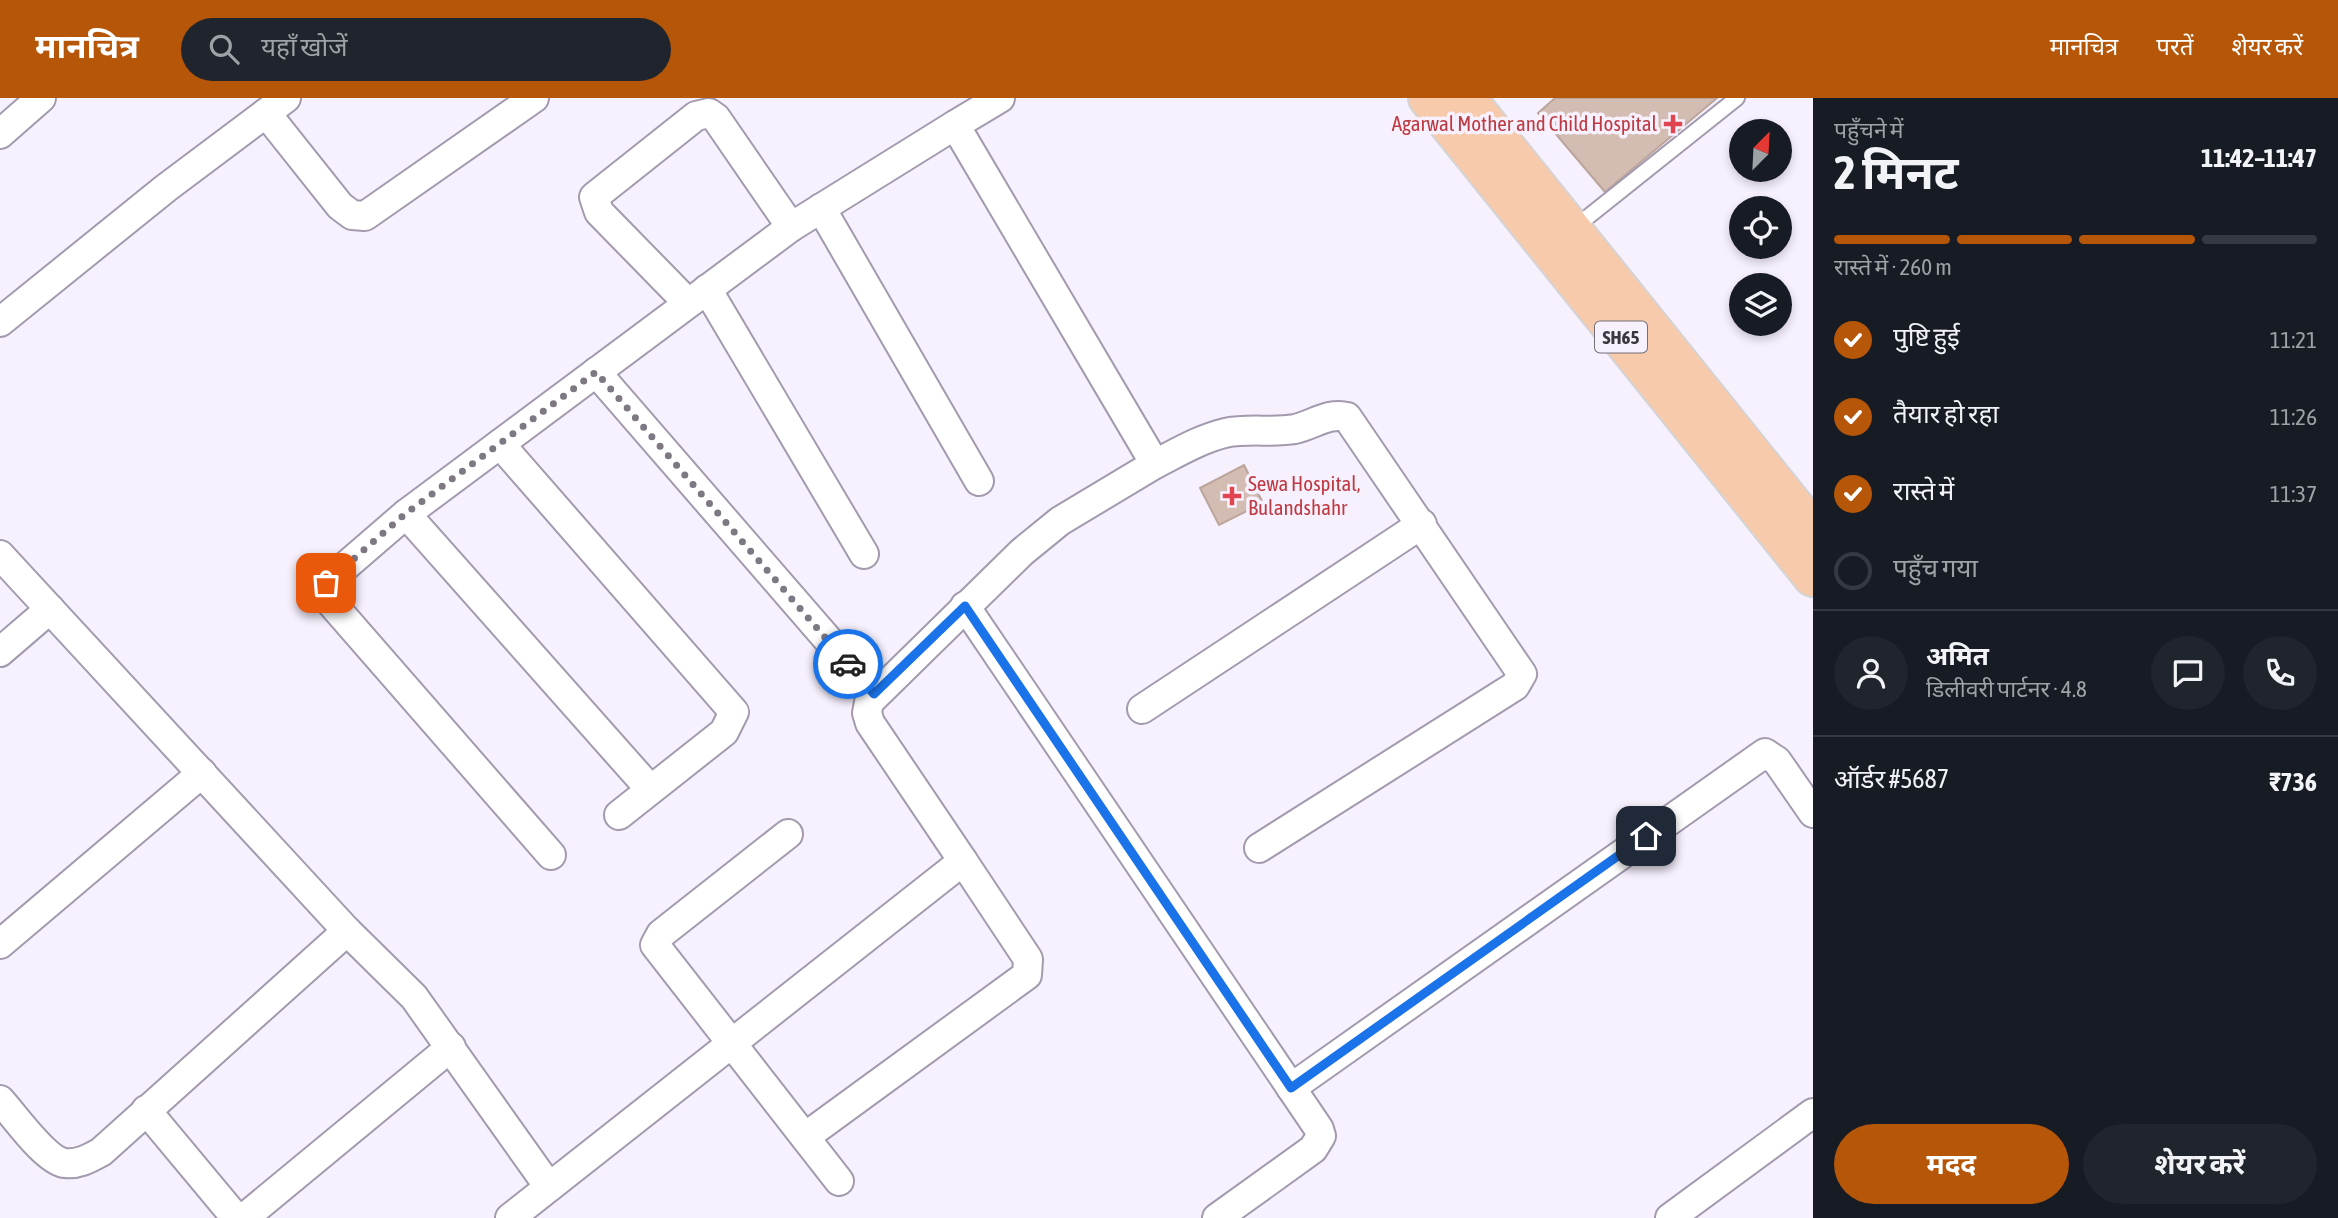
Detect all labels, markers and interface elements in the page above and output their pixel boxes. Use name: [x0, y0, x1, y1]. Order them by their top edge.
search box: [181, 18, 671, 81]
text: मानचित्र: [35, 27, 139, 65]
icon: search: [205, 30, 243, 68]
text: यहाँ खोजें: [261, 32, 348, 62]
text: मानचित्र: [2050, 33, 2118, 60]
text: परतें: [2156, 33, 2193, 60]
text: शेयर करें: [2231, 33, 2303, 60]
place label: Agarwal Mother and Child Hospital: [1392, 111, 1657, 135]
marker: Agarwal Mother and Child Hospital: [1663, 114, 1683, 134]
text: पहुँचने में: [1834, 117, 1904, 143]
north arrow: [1729, 119, 1792, 182]
map controls: [1729, 119, 1792, 336]
text: 11:42–11:47: [2201, 143, 2317, 173]
text: 2 मिनट: [1834, 146, 1958, 199]
button: locate: [1729, 196, 1792, 259]
text: रास्ते में · 260 m: [1834, 254, 1952, 280]
button: layers: [1729, 273, 1792, 336]
icon: check: [1834, 321, 1872, 359]
road number: SH65: [1595, 322, 1647, 353]
text: पुष्टि हुई: [1893, 322, 1960, 352]
text: 11:21: [2270, 327, 2317, 353]
icon: check: [1834, 398, 1872, 436]
text: तैयार हो रहा: [1893, 399, 1999, 429]
text: 11:26: [2270, 404, 2317, 430]
place label: Sewa Hospital, Bulandshahr: [1248, 471, 1361, 519]
icon: check: [1834, 475, 1872, 513]
text: रास्ते में: [1893, 476, 1954, 506]
text: 11:37: [2270, 481, 2317, 507]
marker: Sewa Hospital, Bulandshahr: [1222, 486, 1242, 506]
pin: [296, 553, 356, 613]
text: पहुँच गया: [1893, 553, 1978, 583]
icon: bag: [307, 564, 345, 602]
courier: [813, 629, 883, 699]
button: person: [1834, 636, 1908, 710]
button: chat: [2151, 636, 2225, 710]
button: phone: [2243, 636, 2317, 710]
text: अमित: [1926, 641, 1989, 671]
icon: car: [829, 645, 867, 683]
text: डिलीवरी पार्टनर · 4.8: [1926, 676, 2087, 702]
text: ऑर्डर #5687: [1834, 764, 1949, 794]
text: ₹736: [2269, 767, 2317, 797]
pin: [1616, 806, 1676, 866]
icon: home: [1627, 817, 1665, 855]
button: मदद: [1834, 1124, 2069, 1204]
button: शेयर करें: [2083, 1124, 2317, 1204]

